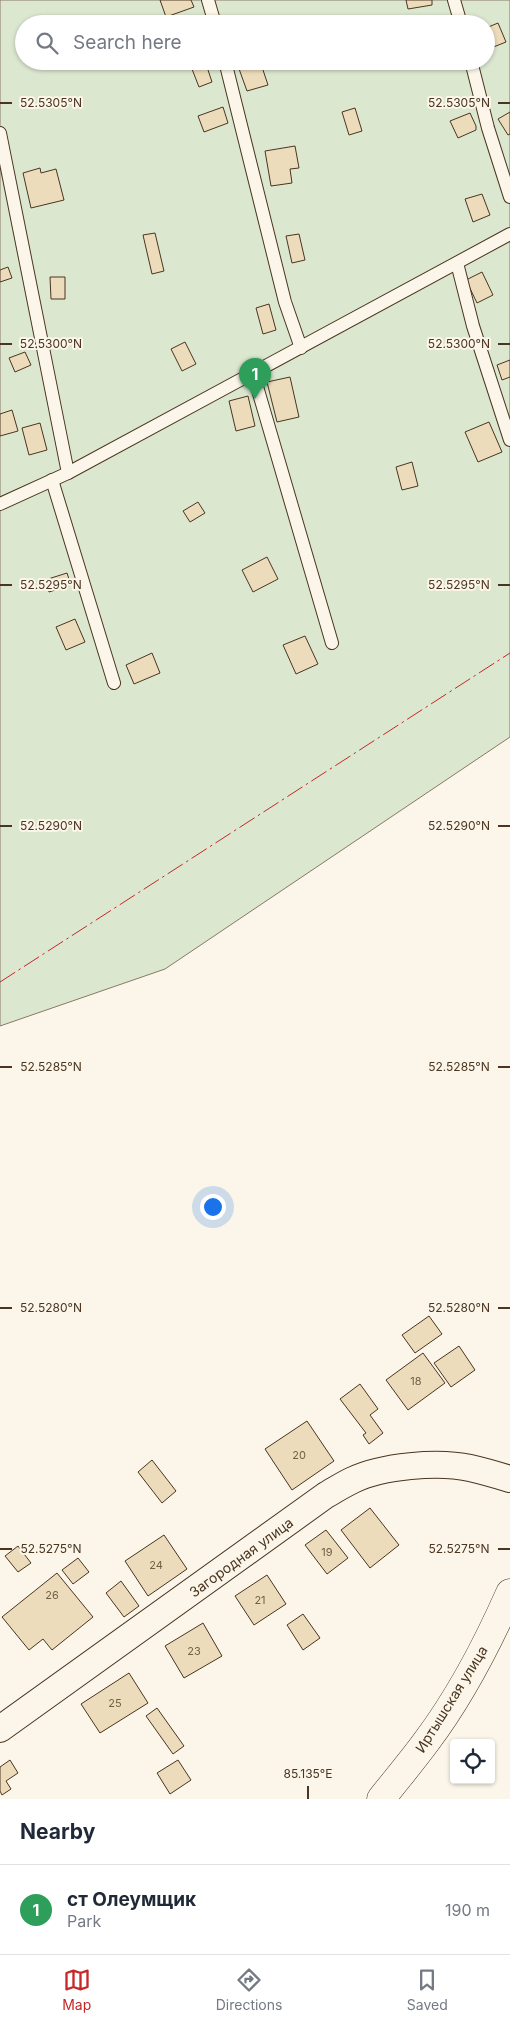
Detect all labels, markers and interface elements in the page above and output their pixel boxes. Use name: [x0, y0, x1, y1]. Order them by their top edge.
search box: [15, 15, 495, 70]
icon: search: [33, 29, 61, 57]
text: Search here: [73, 31, 182, 54]
text: 52.5305°N: [20, 95, 82, 110]
text: 52.5305°N: [428, 95, 490, 110]
text: 52.5300°N: [20, 336, 82, 351]
text: 52.5300°N: [428, 336, 490, 351]
pin: 1: [239, 358, 271, 399]
text: 52.5295°N: [20, 577, 82, 592]
text: 52.5295°N: [428, 577, 490, 592]
text: 52.5290°N: [20, 818, 82, 833]
text: 52.5290°N: [428, 818, 490, 833]
text: 52.5285°N: [20, 1059, 82, 1074]
text: 52.5285°N: [428, 1059, 490, 1074]
your location: [200, 1194, 226, 1220]
text: 52.5280°N: [20, 1300, 82, 1315]
text: 52.5280°N: [428, 1300, 490, 1315]
house number: 18: [410, 1374, 422, 1388]
house number: 20: [292, 1448, 306, 1462]
street label: Загородная улица: [186, 1514, 296, 1600]
text: 52.5275°N: [21, 1541, 82, 1556]
text: 52.5275°N: [429, 1541, 490, 1556]
house number: 19: [321, 1545, 333, 1559]
house number: 24: [149, 1558, 163, 1572]
house number: 26: [45, 1588, 59, 1602]
house number: 21: [254, 1593, 266, 1607]
street label: Иртышская улица: [411, 1643, 491, 1755]
house number: 23: [187, 1644, 201, 1658]
house number: 25: [108, 1696, 122, 1710]
map controls: [450, 1739, 495, 1784]
button: locate: [450, 1739, 495, 1784]
text: 85.135°E: [283, 1766, 333, 1781]
text: Nearby: [20, 1819, 95, 1844]
text: ст Олеумщик: [67, 1888, 196, 1911]
text: 1: [33, 1900, 39, 1920]
text: 190 m: [445, 1900, 490, 1920]
text: Park: [67, 1911, 101, 1931]
tab: Map: [62, 1966, 91, 2013]
tab: Directions: [216, 1966, 282, 2013]
tab: Saved: [407, 1966, 448, 2013]

